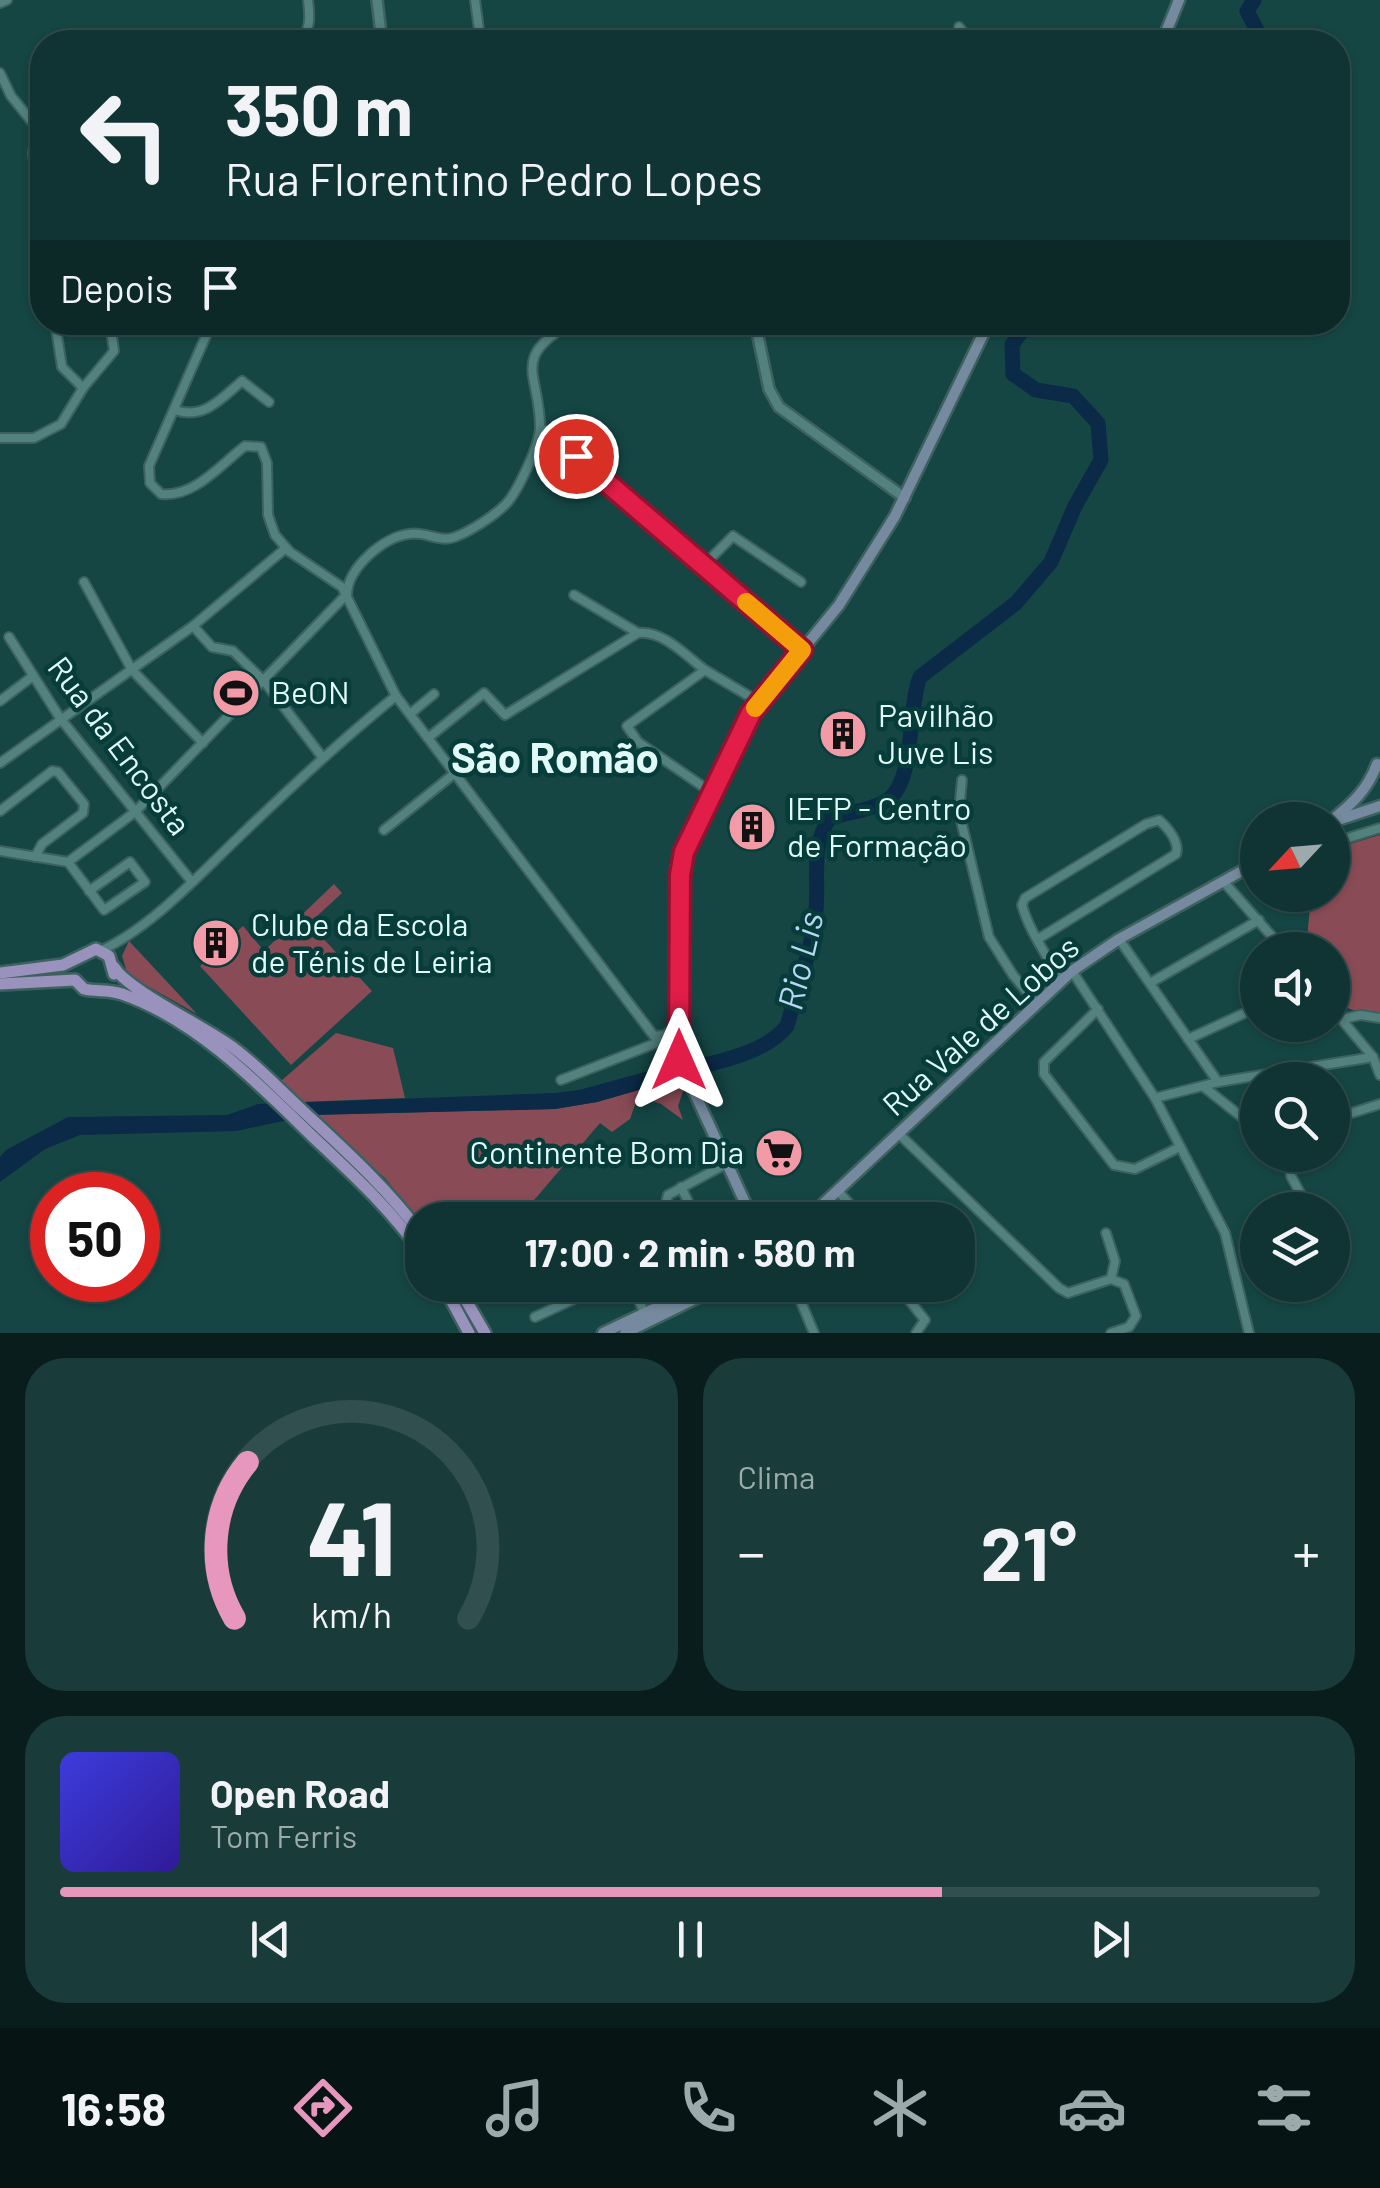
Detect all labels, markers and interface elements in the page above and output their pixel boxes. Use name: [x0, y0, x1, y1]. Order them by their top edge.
text: 350 m: [225, 66, 413, 150]
icon: left: [60, 70, 190, 200]
text: Rua Florentino Pedro Lopes: [225, 151, 763, 205]
icon: arrive: [193, 260, 248, 315]
text: Depois: [60, 265, 173, 311]
pin: [534, 414, 619, 499]
icon: arrive: [549, 429, 604, 484]
street label: Rua da Encosta: [41, 648, 200, 841]
sports icon: BeON: [210, 667, 262, 719]
place label: BeON: [271, 672, 350, 710]
place label: Pavilhão Juve Lis: [878, 695, 995, 770]
building icon: Pavilhão Juve Lis: [817, 708, 869, 760]
district label: São Romão: [451, 731, 659, 781]
place label: IEFP - Centro de Formação: [787, 788, 971, 863]
building icon: IEFP - Centro de Formação: [726, 801, 778, 853]
north arrow: [1240, 802, 1350, 912]
map controls: [1240, 802, 1350, 1302]
place label: Clube da Escola de Ténis de Leiria: [251, 904, 493, 979]
water label: Rio Lis: [767, 908, 831, 1014]
building icon: Clube da Escola de Ténis de Leiria: [190, 917, 242, 969]
street label: Rua Vale de Lobos: [874, 927, 1085, 1122]
button: sound: [1240, 932, 1350, 1042]
position arrow: [627, 1008, 731, 1112]
button: search: [1240, 1062, 1350, 1172]
supermarket icon: Continente Bom Dia: [753, 1127, 805, 1179]
place label: Continente Bom Dia: [470, 1132, 744, 1170]
speed limit sign: 50: [30, 1172, 160, 1302]
button: layers: [1240, 1192, 1350, 1302]
text: 17:00 · 2 min · 580 m: [525, 1229, 855, 1275]
text: Clima: [738, 1457, 815, 1495]
text: 41: [306, 1472, 396, 1597]
text: 21°: [981, 1506, 1077, 1596]
text: −: [738, 1518, 765, 1584]
text: +: [1292, 1518, 1320, 1584]
text: km/h: [311, 1592, 392, 1635]
text: Open Road: [210, 1770, 390, 1816]
text: Tom Ferris: [210, 1816, 357, 1854]
icon: previous: [243, 1912, 298, 1967]
icon: pause: [663, 1912, 718, 1967]
icon: next: [1083, 1912, 1138, 1967]
icon: directions: [288, 2073, 358, 2143]
icon: music: [480, 2073, 550, 2143]
icon: phone: [673, 2073, 743, 2143]
icon: climate: [865, 2073, 935, 2143]
icon: car: [1057, 2073, 1127, 2143]
icon: filters: [1249, 2073, 1319, 2143]
text: 16:58: [61, 2081, 166, 2135]

